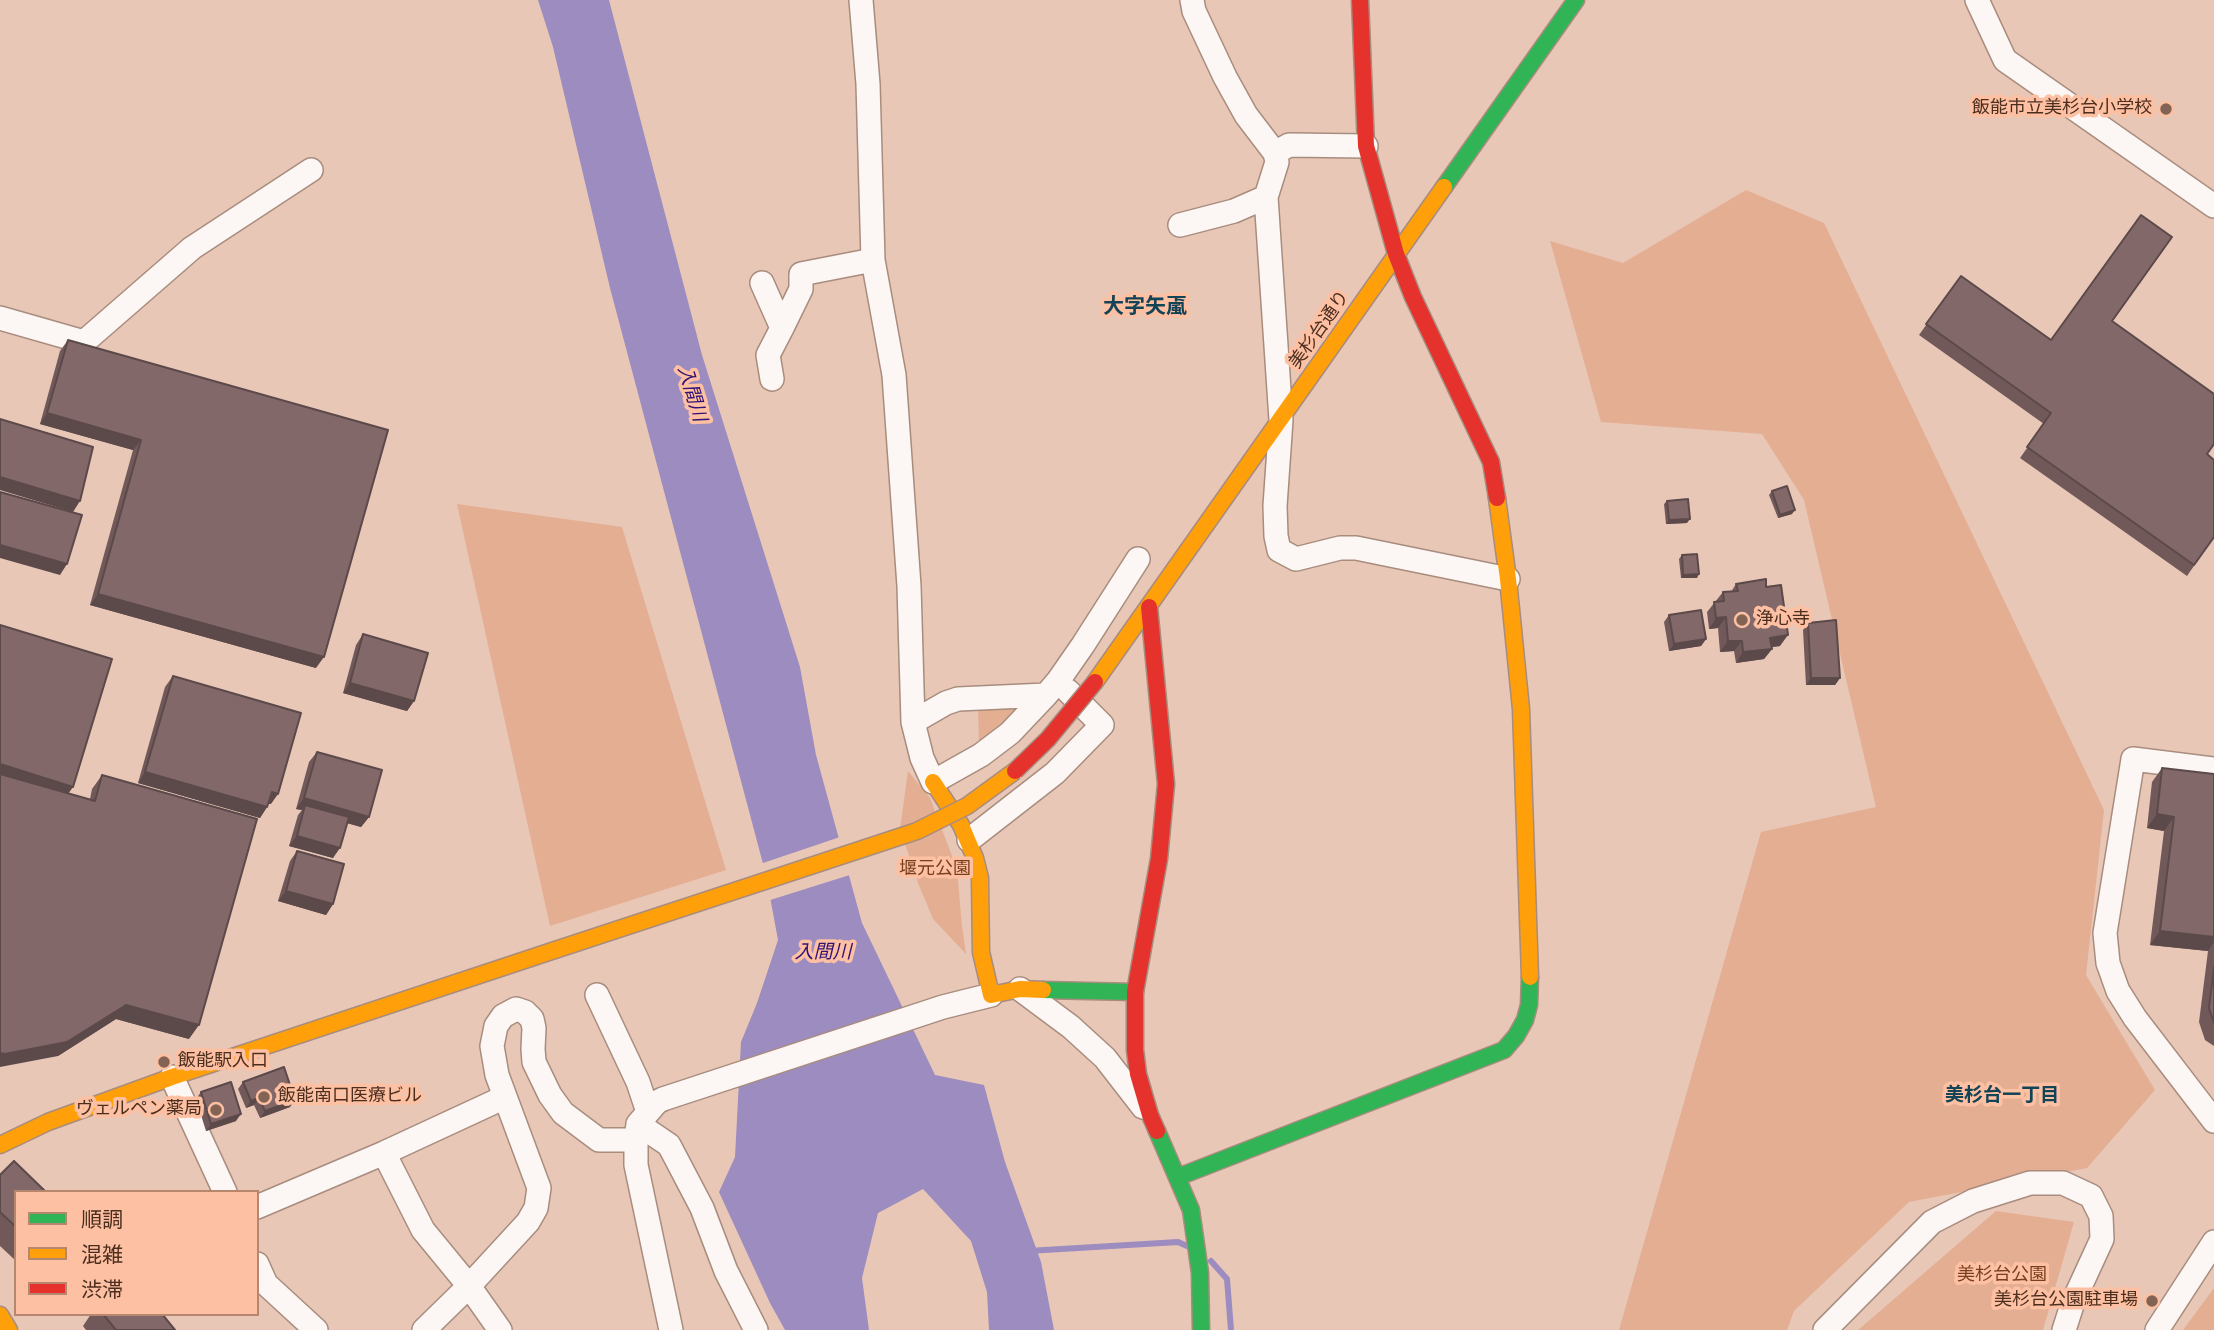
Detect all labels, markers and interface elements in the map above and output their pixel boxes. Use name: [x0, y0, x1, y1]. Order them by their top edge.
place label: 飯能市立美杉台小学校: [1972, 98, 2152, 120]
marker: 飯能市立美杉台小学校: [2158, 101, 2174, 117]
street label: 美杉台通り: [1285, 287, 1355, 373]
district label: 大字矢颪: [1103, 295, 1187, 321]
water label: 入間川: [672, 363, 710, 425]
place label: 浄心寺: [1756, 609, 1810, 631]
marker: 浄心寺: [1734, 612, 1750, 628]
park label: 堰元公園: [899, 859, 971, 881]
water label: 入間川: [795, 942, 851, 964]
place label: 飯能駅入口: [178, 1051, 268, 1073]
marker: 飯能駅入口: [156, 1054, 172, 1070]
district label: 美杉台一丁目: [1945, 1085, 2059, 1107]
place label: 飯能南口医療ビル: [278, 1086, 422, 1108]
marker: 飯能南口医療ビル: [256, 1089, 272, 1105]
place label: ヴェルペン薬局: [76, 1099, 202, 1121]
marker: ヴェルペン薬局: [208, 1102, 224, 1118]
legend: [14, 1190, 259, 1316]
text: 順調: [81, 1203, 123, 1235]
text: 混雑: [81, 1238, 123, 1270]
park label: 美杉台公園: [1957, 1265, 2047, 1287]
text: 渋滞: [81, 1273, 123, 1305]
place label: 美杉台公園駐車場: [1994, 1290, 2138, 1312]
marker: 美杉台公園駐車場: [2144, 1293, 2160, 1309]

